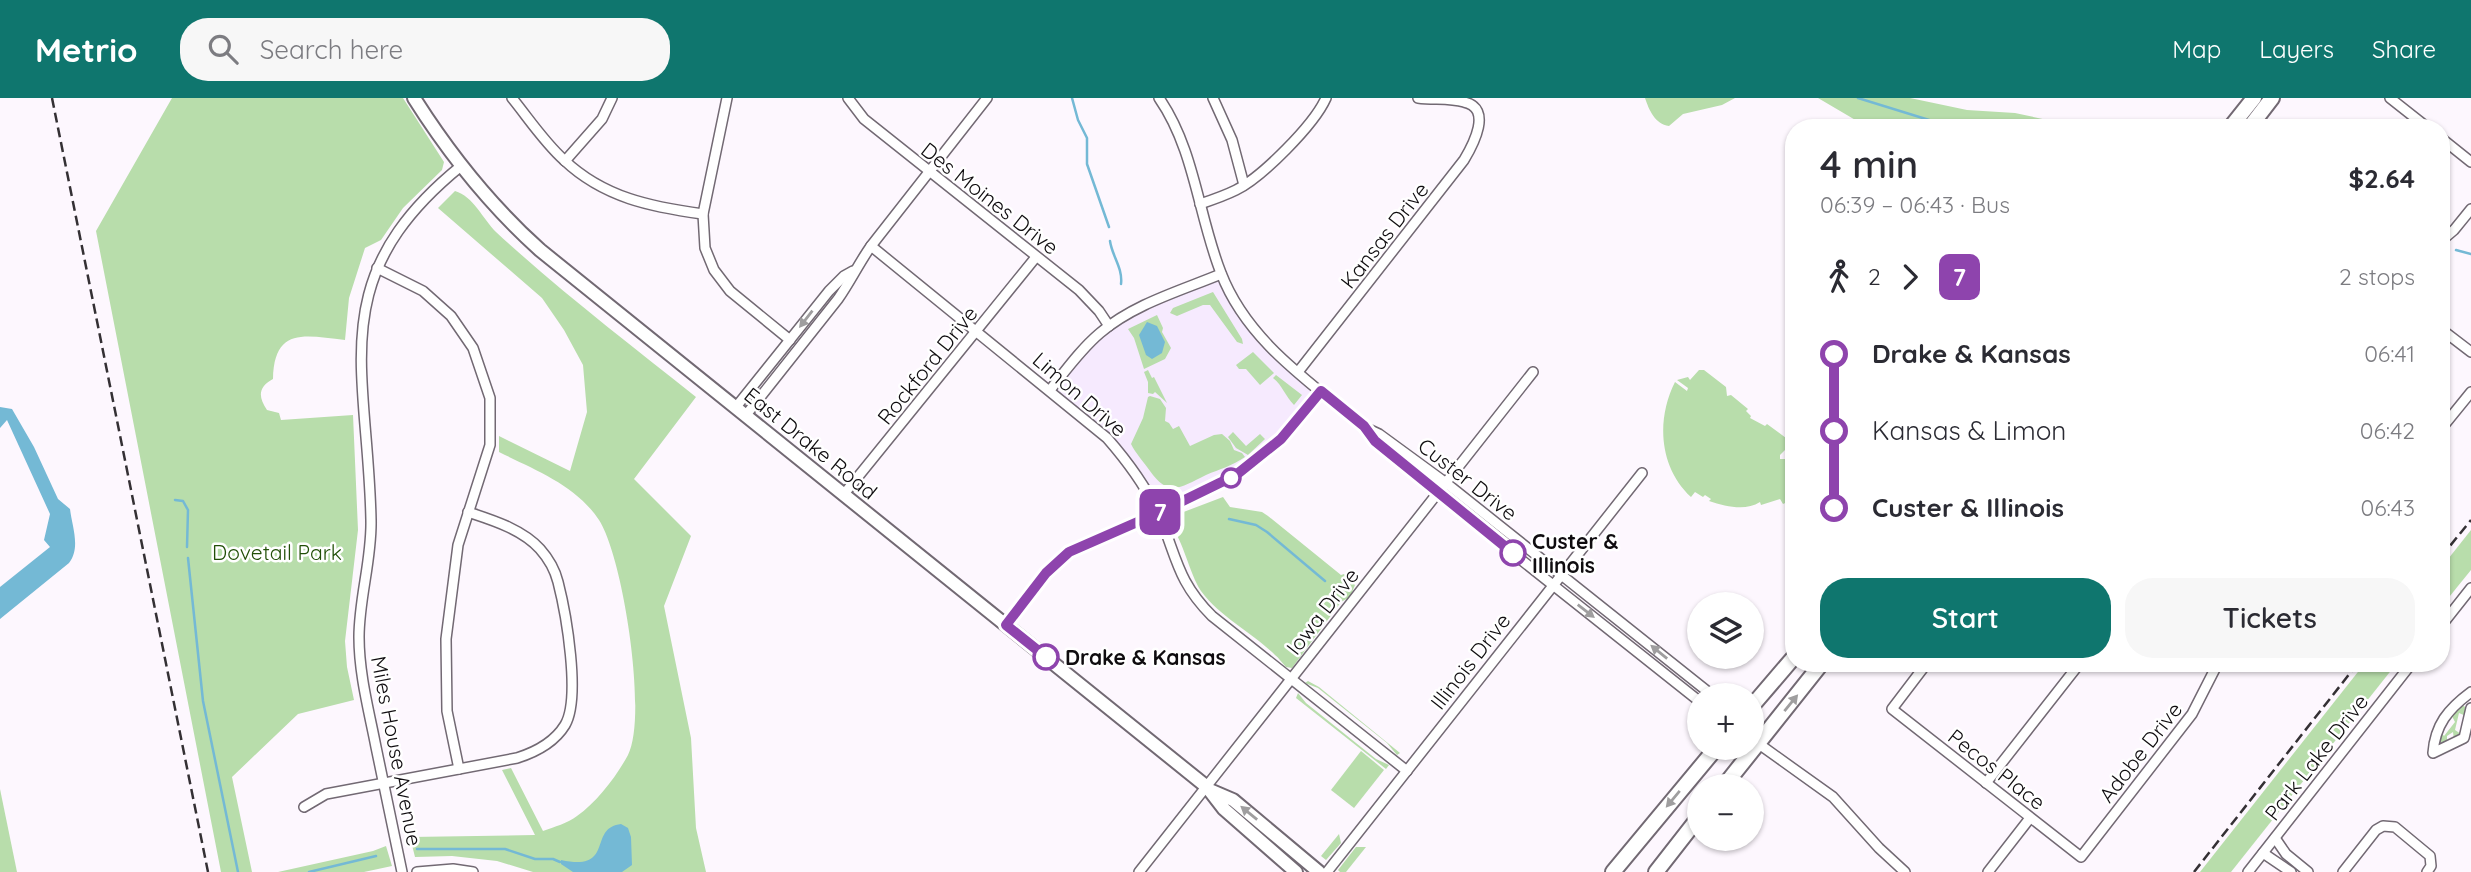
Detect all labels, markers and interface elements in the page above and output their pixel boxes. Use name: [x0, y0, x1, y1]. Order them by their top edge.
search box: [180, 18, 670, 81]
text: Metrio: [35, 29, 138, 70]
icon: search: [204, 30, 242, 68]
text: Search here: [260, 33, 403, 66]
text: Map: [2172, 34, 2221, 64]
text: Layers: [2259, 34, 2334, 64]
text: Share: [2372, 34, 2436, 64]
street label: Des Moines Drive: [916, 136, 1064, 260]
text: 4 min: [1820, 140, 1918, 188]
text: $2.64: [2349, 162, 2415, 195]
street label: Kansas Drive: [1334, 177, 1434, 293]
text: 06:39 – 06:43 · Bus: [1820, 190, 2010, 219]
icon: walk: [1820, 258, 1858, 296]
icon: forward: [1891, 258, 1929, 296]
text: 2: [1868, 262, 1881, 291]
text: 7: [1953, 262, 1966, 292]
text: 2 stops: [2339, 262, 2415, 291]
street label: Rockford Drive: [871, 301, 983, 429]
one-way arrow: [799, 310, 814, 328]
text: Drake & Kansas: [1872, 337, 2071, 370]
text: 06:41: [2364, 339, 2415, 368]
street label: Limon Drive: [1028, 346, 1132, 442]
street label: East Drake Road: [739, 381, 883, 505]
text: Kansas & Limon: [1872, 414, 2066, 447]
text: 06:42: [2360, 416, 2415, 445]
street label: Custer Drive: [1413, 432, 1523, 526]
unlabelled marker: [1221, 468, 1241, 488]
line badge: 7: [1137, 489, 1183, 535]
text: Custer & Illinois: [1872, 491, 2064, 524]
text: 06:43: [2360, 493, 2415, 522]
text: 7: [1153, 497, 1167, 527]
place label: Custer & Illinois: [1532, 528, 1618, 578]
park label: Dovetail Park: [212, 539, 342, 565]
marker: Custer & Illinois: [1500, 540, 1526, 566]
street label: Iowa Drive: [1280, 562, 1364, 660]
button: Start: [1820, 578, 2111, 658]
button: Tickets: [2125, 578, 2415, 658]
map controls: [1687, 592, 1764, 851]
button: layers: [1687, 592, 1764, 669]
one-way arrow: [1576, 603, 1594, 618]
street label: Illinois Drive: [1424, 608, 1516, 714]
marker: Drake & Kansas: [1033, 644, 1059, 670]
place label: Drake & Kansas: [1065, 644, 1226, 670]
one-way arrow: [1650, 644, 1668, 659]
street label: Miles House Avenue: [366, 654, 428, 848]
button: +: [1687, 683, 1764, 760]
street label: Park Lake Drive: [2259, 689, 2373, 825]
one-way arrow: [1783, 694, 1798, 712]
street label: Adobe Drive: [2093, 697, 2187, 807]
street label: Pecos Place: [1943, 723, 2051, 815]
button: −: [1687, 774, 1764, 851]
one-way arrow: [1666, 791, 1681, 808]
one-way arrow: [1240, 806, 1257, 821]

